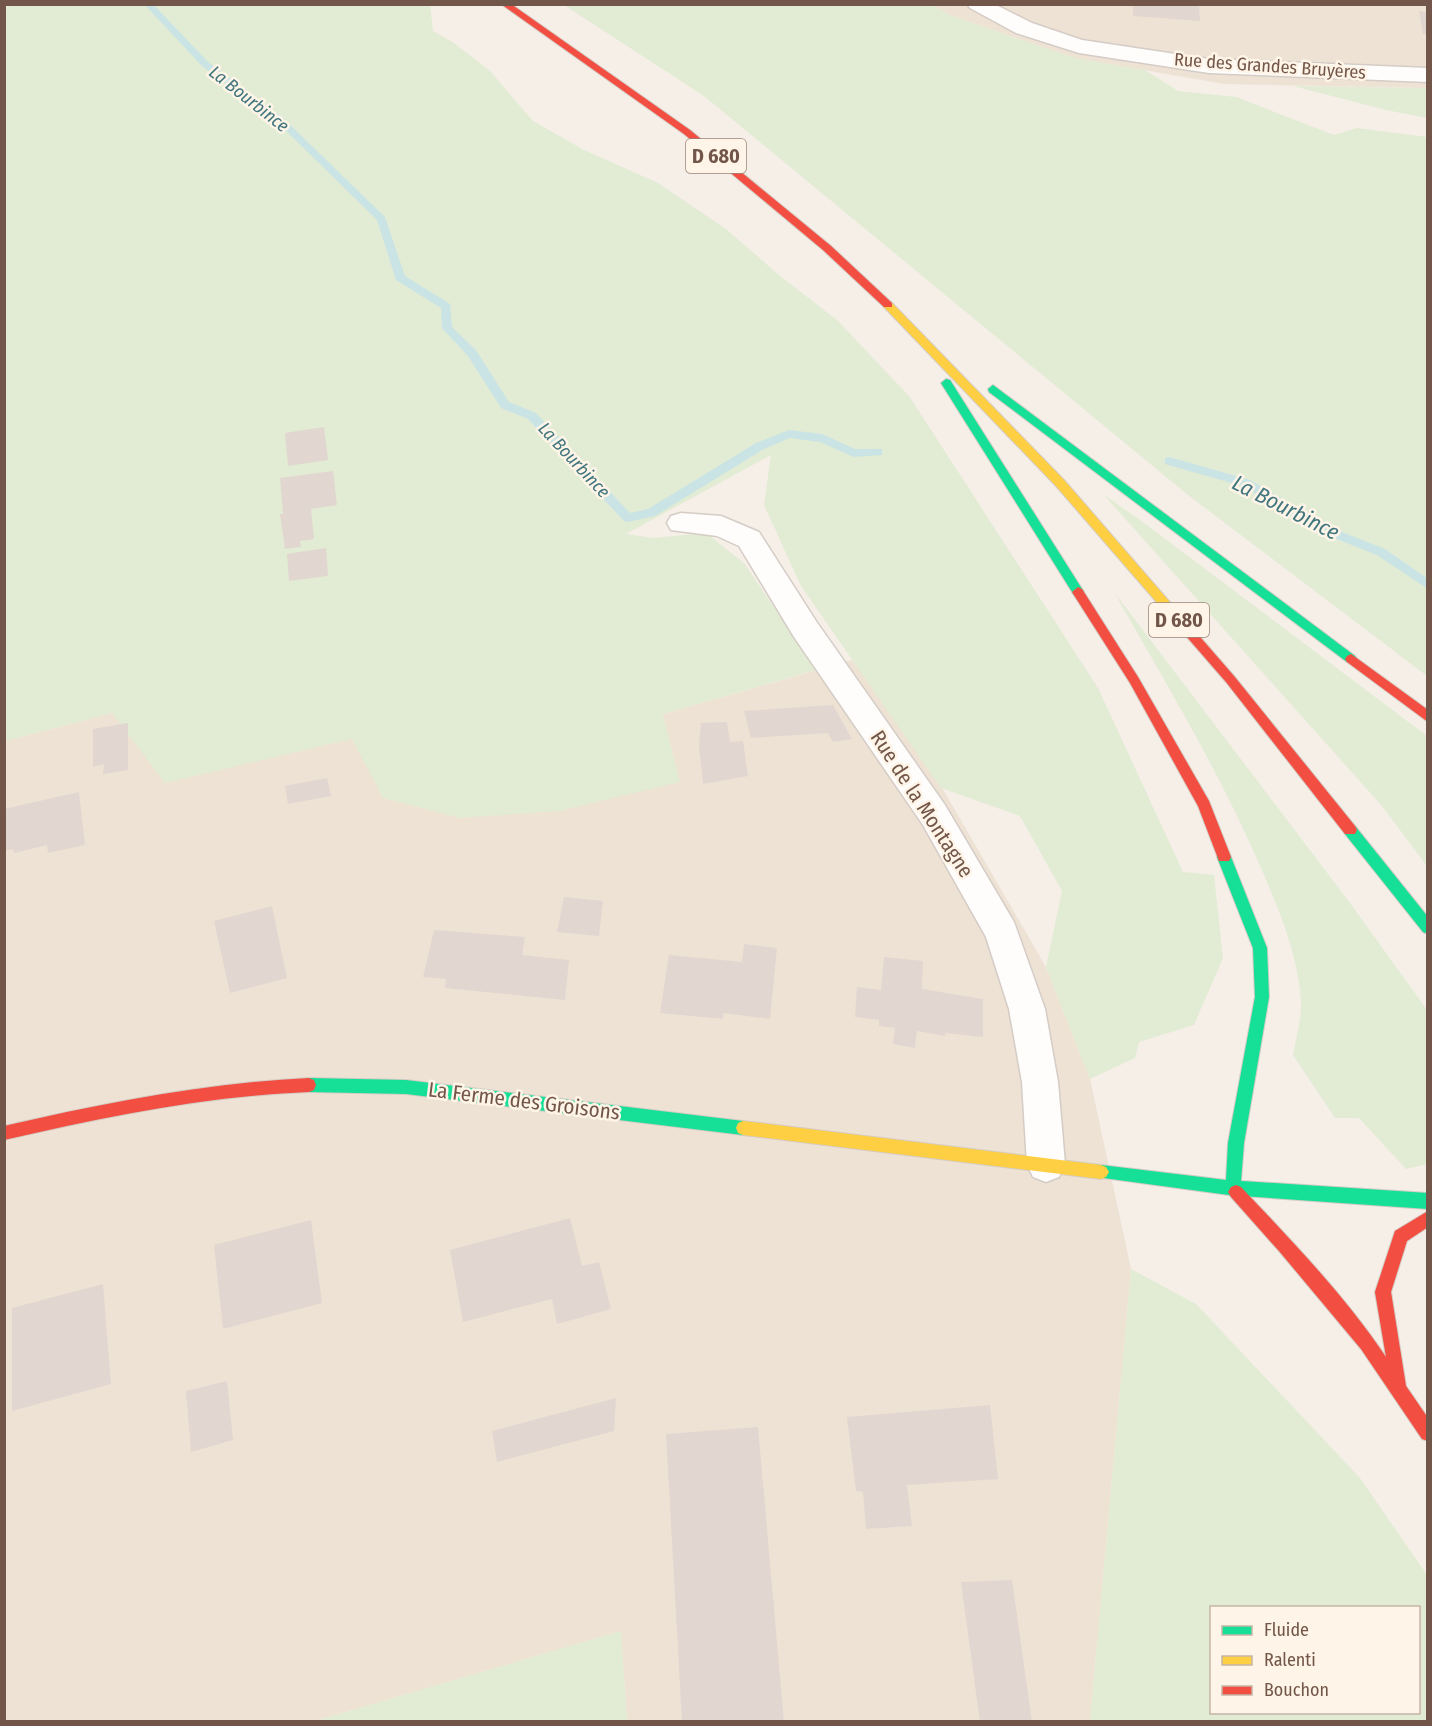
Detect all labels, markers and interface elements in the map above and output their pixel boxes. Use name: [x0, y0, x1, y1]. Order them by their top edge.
street label: Rue des Grandes Bruyères: [1173, 48, 1367, 84]
water label: La Bourbince: [205, 61, 294, 137]
road number: D 680: [686, 139, 746, 173]
water label: La Bourbince: [534, 418, 615, 503]
water label: La Bourbince: [1228, 469, 1344, 546]
road number: D 680: [1149, 603, 1209, 637]
street label: Rue de la Montagne: [865, 726, 979, 882]
street label: La Ferme des Groisons: [427, 1076, 621, 1126]
legend: [1210, 1606, 1420, 1714]
text: Fluide: [1264, 1619, 1309, 1641]
text: Ralenti: [1264, 1649, 1316, 1671]
text: Bouchon: [1264, 1679, 1329, 1701]

